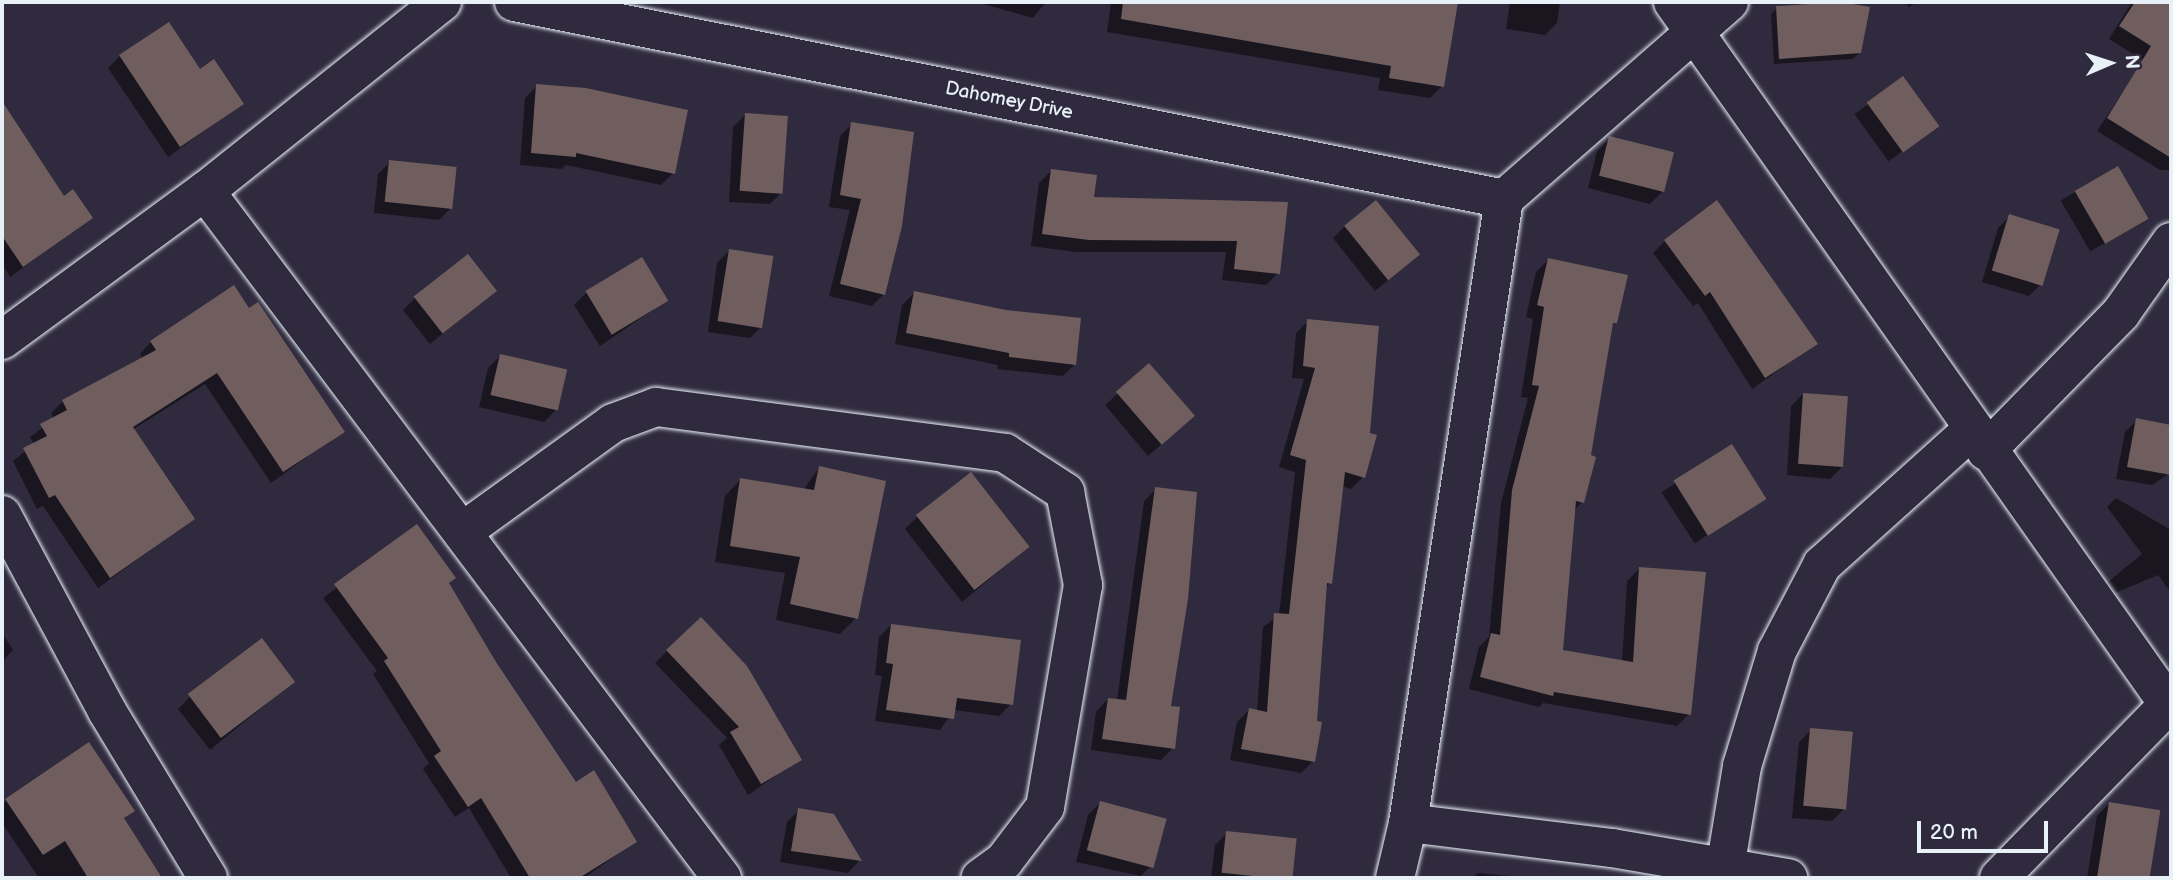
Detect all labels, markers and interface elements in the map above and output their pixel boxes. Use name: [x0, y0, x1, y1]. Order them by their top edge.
north arrow: [2075, 28, 2145, 98]
text: N: [2120, 54, 2143, 70]
street label: Dahomey Drive: [943, 77, 1075, 125]
scale bar: [1921, 806, 2052, 850]
text: 20 m: [1930, 820, 1978, 845]

